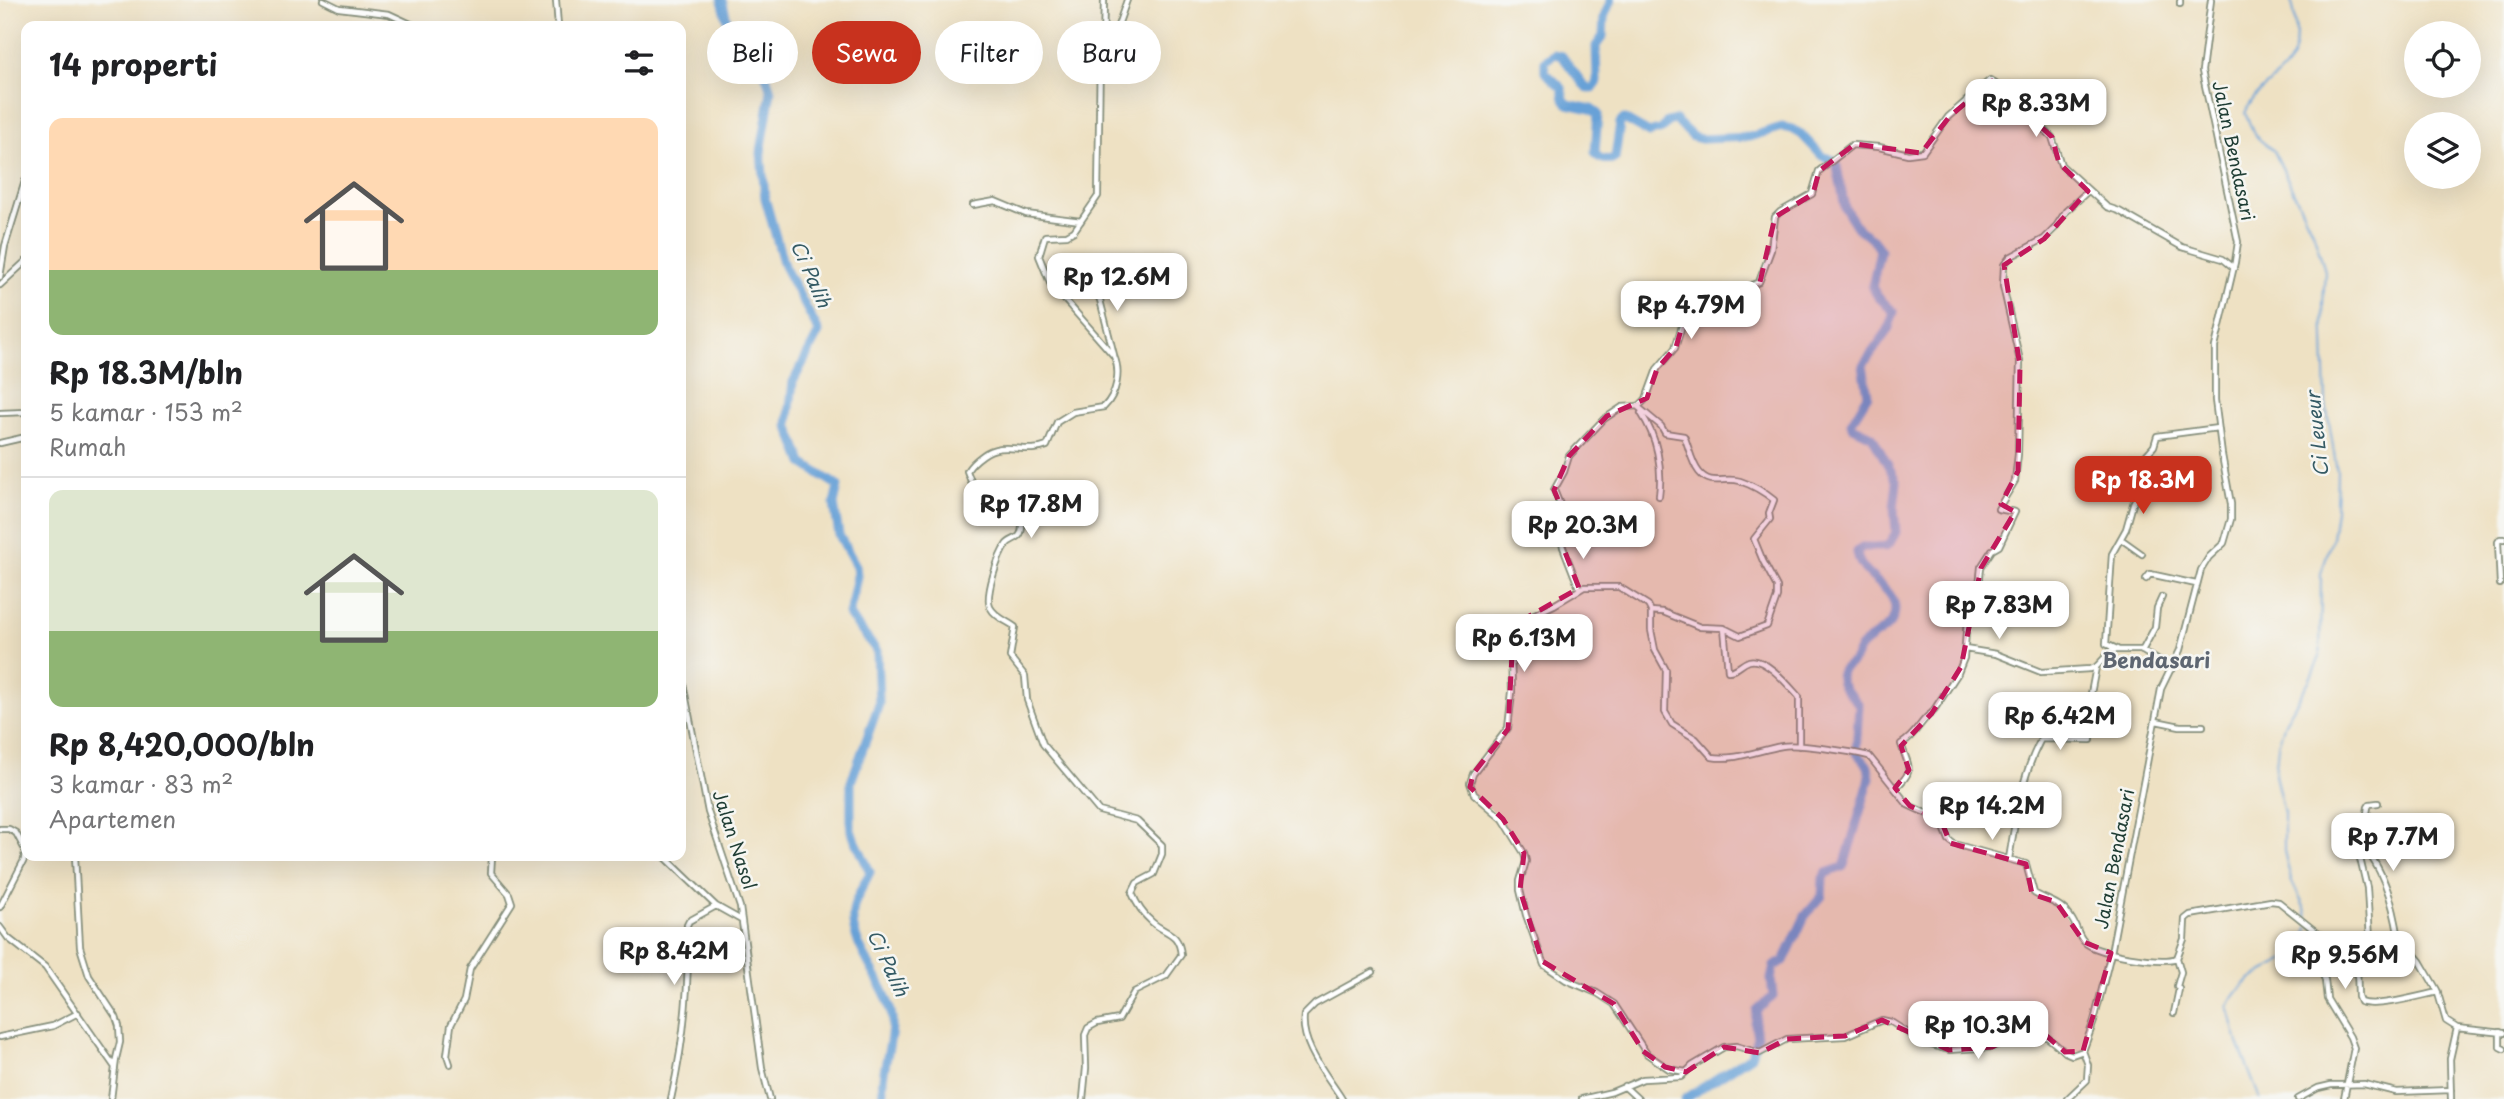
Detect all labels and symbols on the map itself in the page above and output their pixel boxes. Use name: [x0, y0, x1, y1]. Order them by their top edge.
street label: Jalan Bendasari: [2206, 78, 2262, 223]
pin: Rp 8.33M: [1964, 80, 2108, 139]
water label: Ci Palih: [785, 236, 839, 312]
pin: Rp 12.6M: [1045, 254, 1189, 313]
pin: Rp 4.79M: [1619, 282, 1763, 341]
water label: Ci Leueur: [2297, 387, 2334, 478]
pin: Rp 18.3M: [2071, 456, 2215, 516]
pin: Rp 17.8M: [959, 480, 1103, 540]
pin: Rp 20.3M: [1511, 502, 1655, 561]
pin: Rp 7.83M: [1927, 582, 2071, 641]
pin: Rp 6.13M: [1452, 614, 1596, 674]
district label: Bendasari: [2102, 643, 2210, 675]
pin: Rp 6.42M: [1988, 692, 2132, 752]
pin: Rp 14.2M: [1920, 782, 2064, 842]
street label: Jalan Nasol: [707, 786, 764, 893]
street label: Jalan Bendasari: [2087, 786, 2140, 931]
pin: Rp 7.7M: [2328, 814, 2458, 873]
water label: Ci Palih: [861, 925, 917, 1001]
pin: Rp 8.42M: [602, 928, 746, 987]
pin: Rp 9.56M: [2273, 932, 2417, 991]
pin: Rp 10.3M: [1906, 1002, 2050, 1061]

